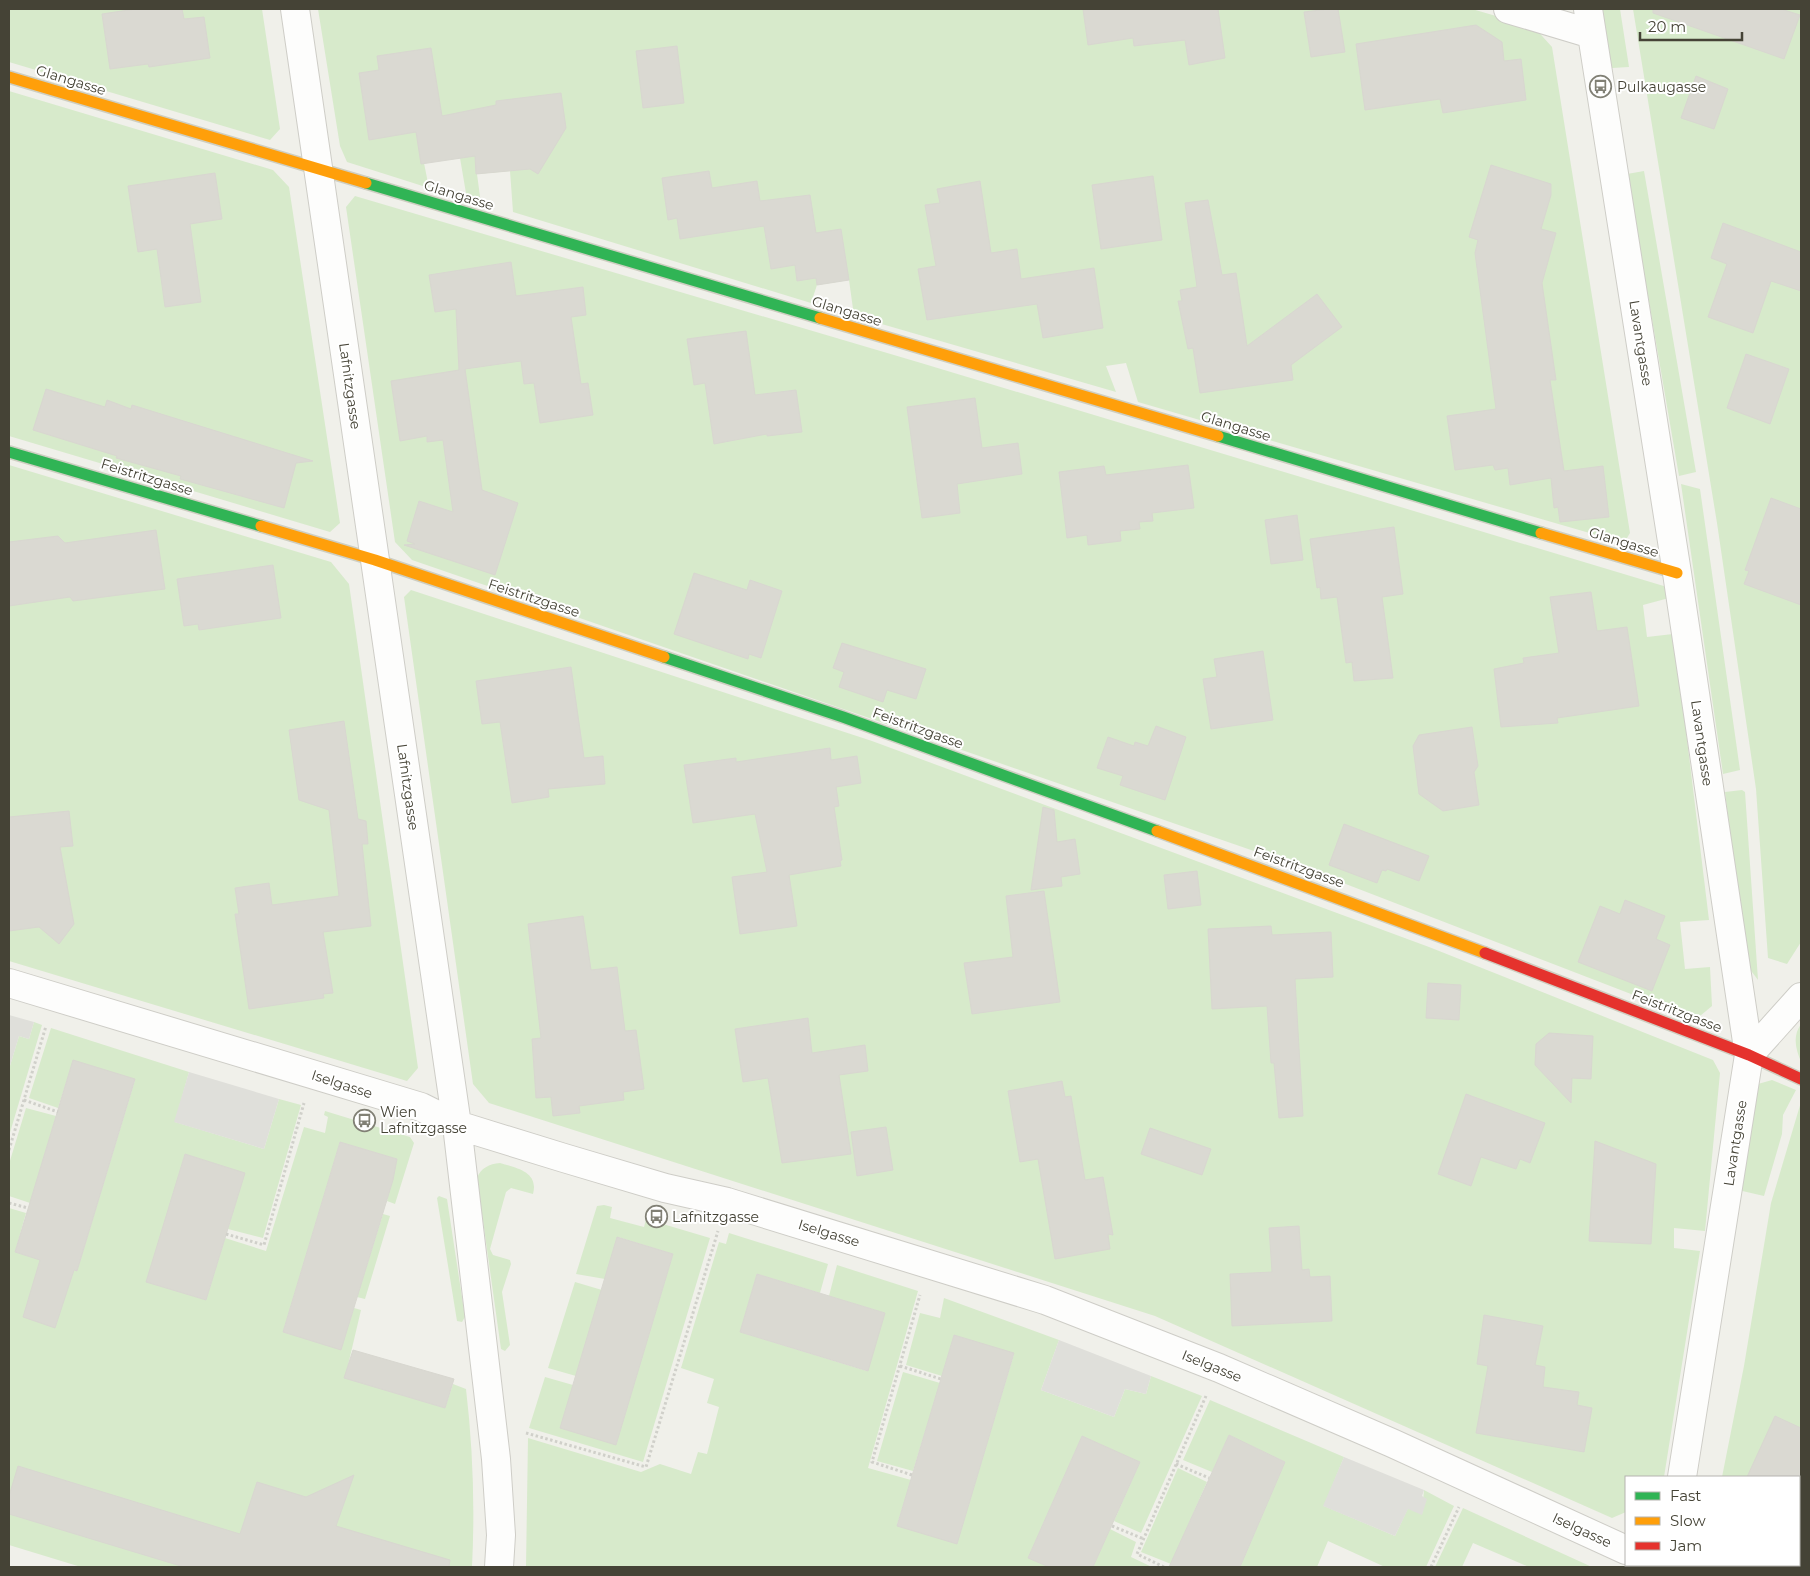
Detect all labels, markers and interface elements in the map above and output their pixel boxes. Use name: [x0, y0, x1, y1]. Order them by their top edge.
scale bar: [1640, 10, 1742, 42]
text: 20 m: [1648, 17, 1686, 36]
street label: Glangasse: [34, 61, 108, 99]
bus stop icon: Pulkaugasse: [1589, 75, 1613, 99]
place label: Pulkaugasse: [1617, 78, 1706, 96]
street label: Glangasse: [422, 176, 496, 214]
street label: Glangasse: [810, 292, 884, 330]
street label: Lavantgasse: [1625, 299, 1657, 387]
street label: Lafnitzgasse: [335, 342, 365, 430]
street label: Glangasse: [1199, 407, 1273, 445]
street label: Feistritzgasse: [99, 454, 195, 500]
street label: Glangasse: [1587, 523, 1661, 561]
street label: Feistritzgasse: [486, 575, 582, 621]
street label: Lavantgasse: [1687, 699, 1717, 787]
street label: Feistritzgasse: [870, 703, 966, 753]
street label: Lafnitzgasse: [393, 743, 423, 831]
street label: Feistritzgasse: [1251, 842, 1347, 892]
street label: Feistritzgasse: [1629, 986, 1725, 1036]
street label: Iselgasse: [309, 1066, 375, 1102]
street label: Lavantgasse: [1719, 1099, 1751, 1187]
place label: Wien Lafnitzgasse: [380, 1103, 467, 1137]
bus stop icon: Wien Lafnitzgasse: [352, 1108, 376, 1132]
bus stop icon: Lafnitzgasse: [644, 1205, 668, 1229]
place label: Lafnitzgasse: [672, 1208, 759, 1226]
street label: Iselgasse: [796, 1215, 862, 1251]
street label: Iselgasse: [1179, 1346, 1245, 1386]
legend: [1625, 1476, 1800, 1566]
text: Fast: [1670, 1486, 1701, 1505]
street label: Iselgasse: [1550, 1508, 1614, 1552]
text: Slow: [1670, 1511, 1706, 1530]
text: Jam: [1669, 1536, 1702, 1555]

